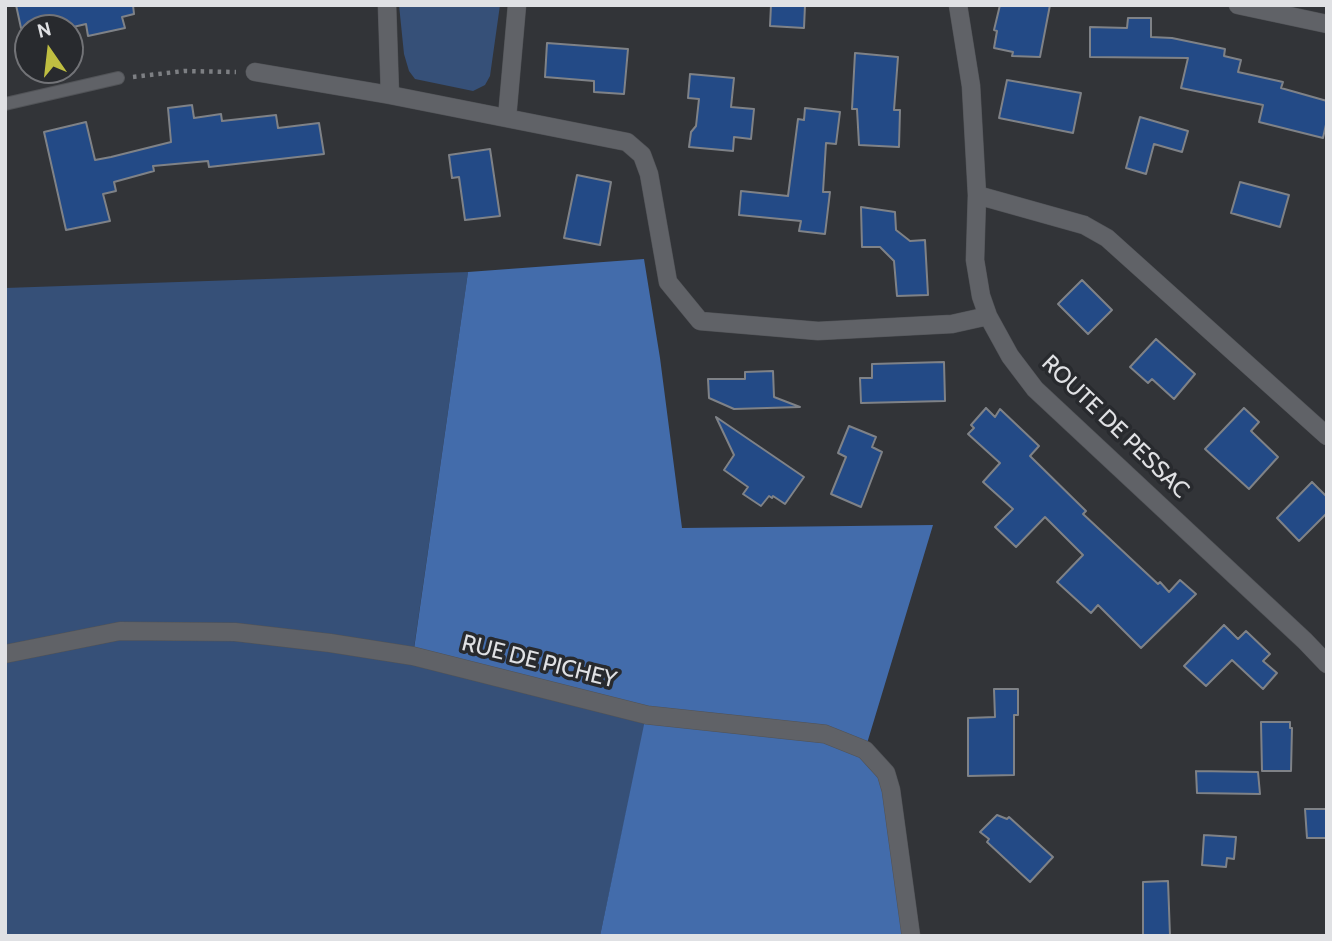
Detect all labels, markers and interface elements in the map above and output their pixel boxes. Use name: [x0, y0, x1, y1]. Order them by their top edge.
north arrow: [14, 14, 84, 84]
text: N: [35, 17, 54, 43]
street label: ROUTE DE PESSAC: [1036, 350, 1194, 504]
street label: RUE DE PICHEY: [459, 629, 619, 695]

